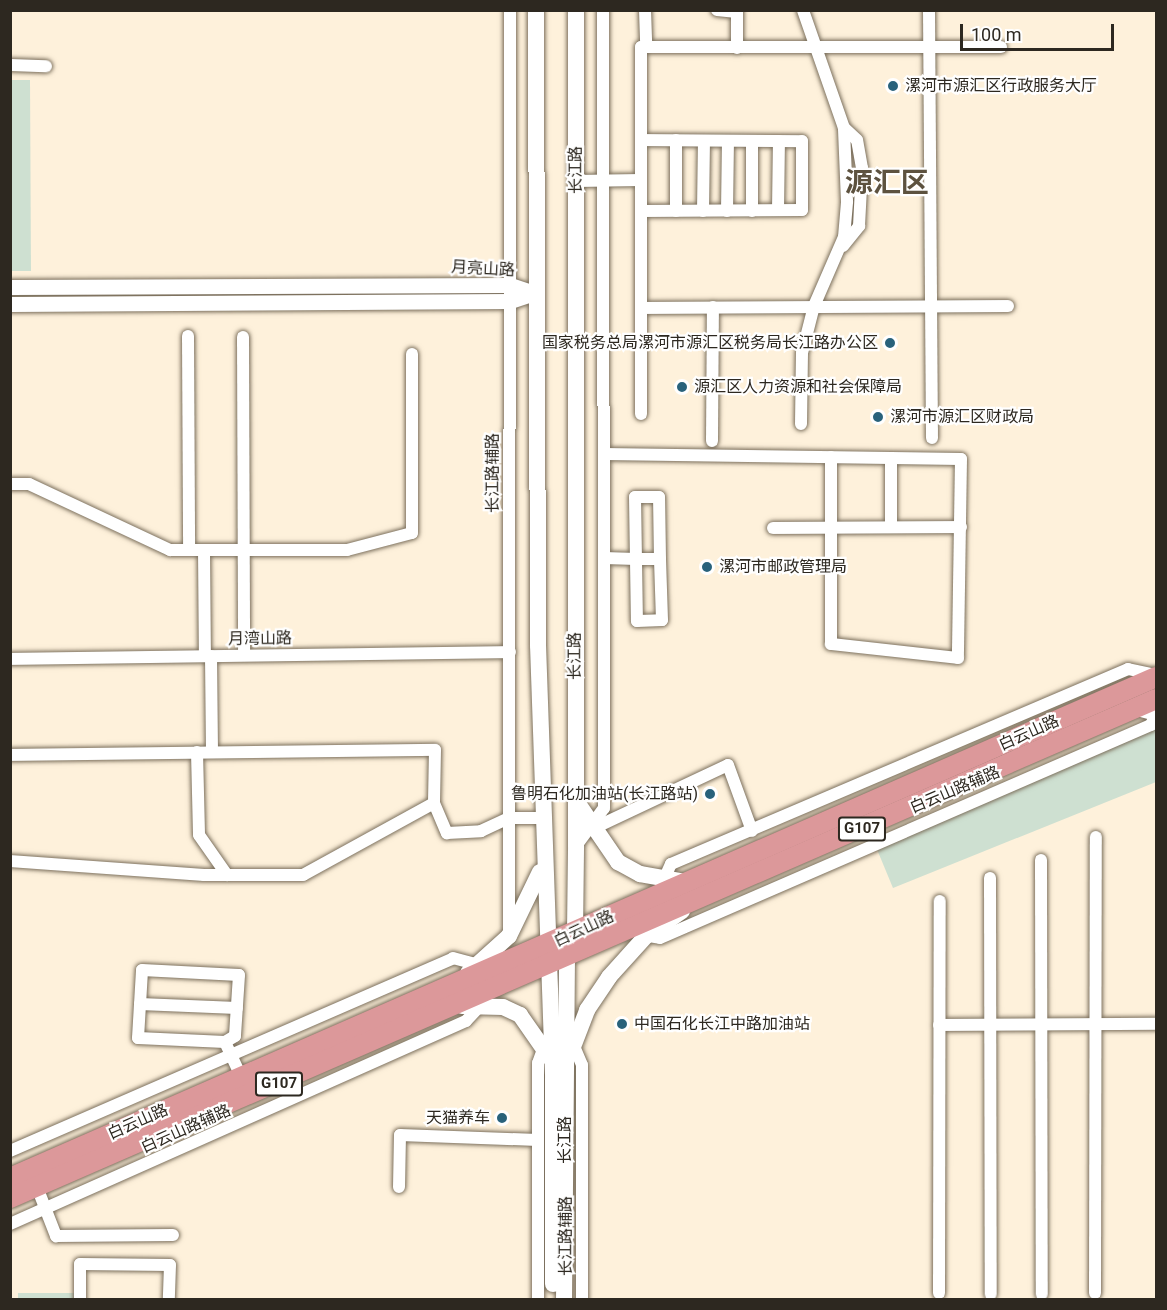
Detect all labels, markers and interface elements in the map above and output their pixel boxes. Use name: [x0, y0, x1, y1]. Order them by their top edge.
scale bar: [963, 12, 1118, 50]
text: 100 m: [971, 24, 1022, 45]
place label: 漯河市源汇区行政服务大厅: [905, 76, 1097, 96]
marker: 漯河市源汇区行政服务大厅: [886, 79, 900, 93]
street label: 长江路: [566, 146, 586, 194]
district label: 源汇区: [845, 166, 929, 200]
street label: 月亮山路: [451, 258, 515, 280]
place label: 国家税务总局漯河市源汇区税务局长江路办公区: [542, 333, 878, 353]
marker: 国家税务总局漯河市源汇区税务局长江路办公区: [883, 336, 897, 350]
place label: 源汇区人力资源和社会保障局: [694, 377, 902, 397]
marker: 源汇区人力资源和社会保障局: [675, 380, 689, 394]
place label: 漯河市源汇区财政局: [890, 407, 1034, 427]
marker: 漯河市源汇区财政局: [871, 410, 885, 424]
street label: 长江路辅路: [483, 433, 503, 513]
place label: 漯河市邮政管理局: [719, 557, 847, 577]
marker: 漯河市邮政管理局: [700, 560, 714, 574]
street label: 月湾山路: [228, 629, 292, 649]
street label: 长江路: [565, 632, 585, 680]
street label: 白云山路: [996, 711, 1062, 755]
street label: 白云山路辅路: [907, 762, 1003, 818]
place label: 鲁明石化加油站(长江路站): [511, 784, 698, 804]
marker: 鲁明石化加油站(长江路站): [703, 787, 717, 801]
road number: G107: [836, 817, 888, 841]
street label: 白云山路: [551, 907, 617, 951]
place label: 中国石化长江中路加油站: [634, 1014, 810, 1034]
marker: 中国石化长江中路加油站: [615, 1017, 629, 1031]
road number: G107: [254, 1072, 304, 1096]
street label: 白云山路: [105, 1100, 171, 1144]
street label: 白云山路辅路: [138, 1101, 234, 1157]
place label: 天猫养车: [426, 1108, 490, 1128]
marker: 天猫养车: [495, 1111, 509, 1125]
street label: 长江路: [555, 1116, 575, 1164]
street label: 长江路辅路: [556, 1196, 576, 1276]

